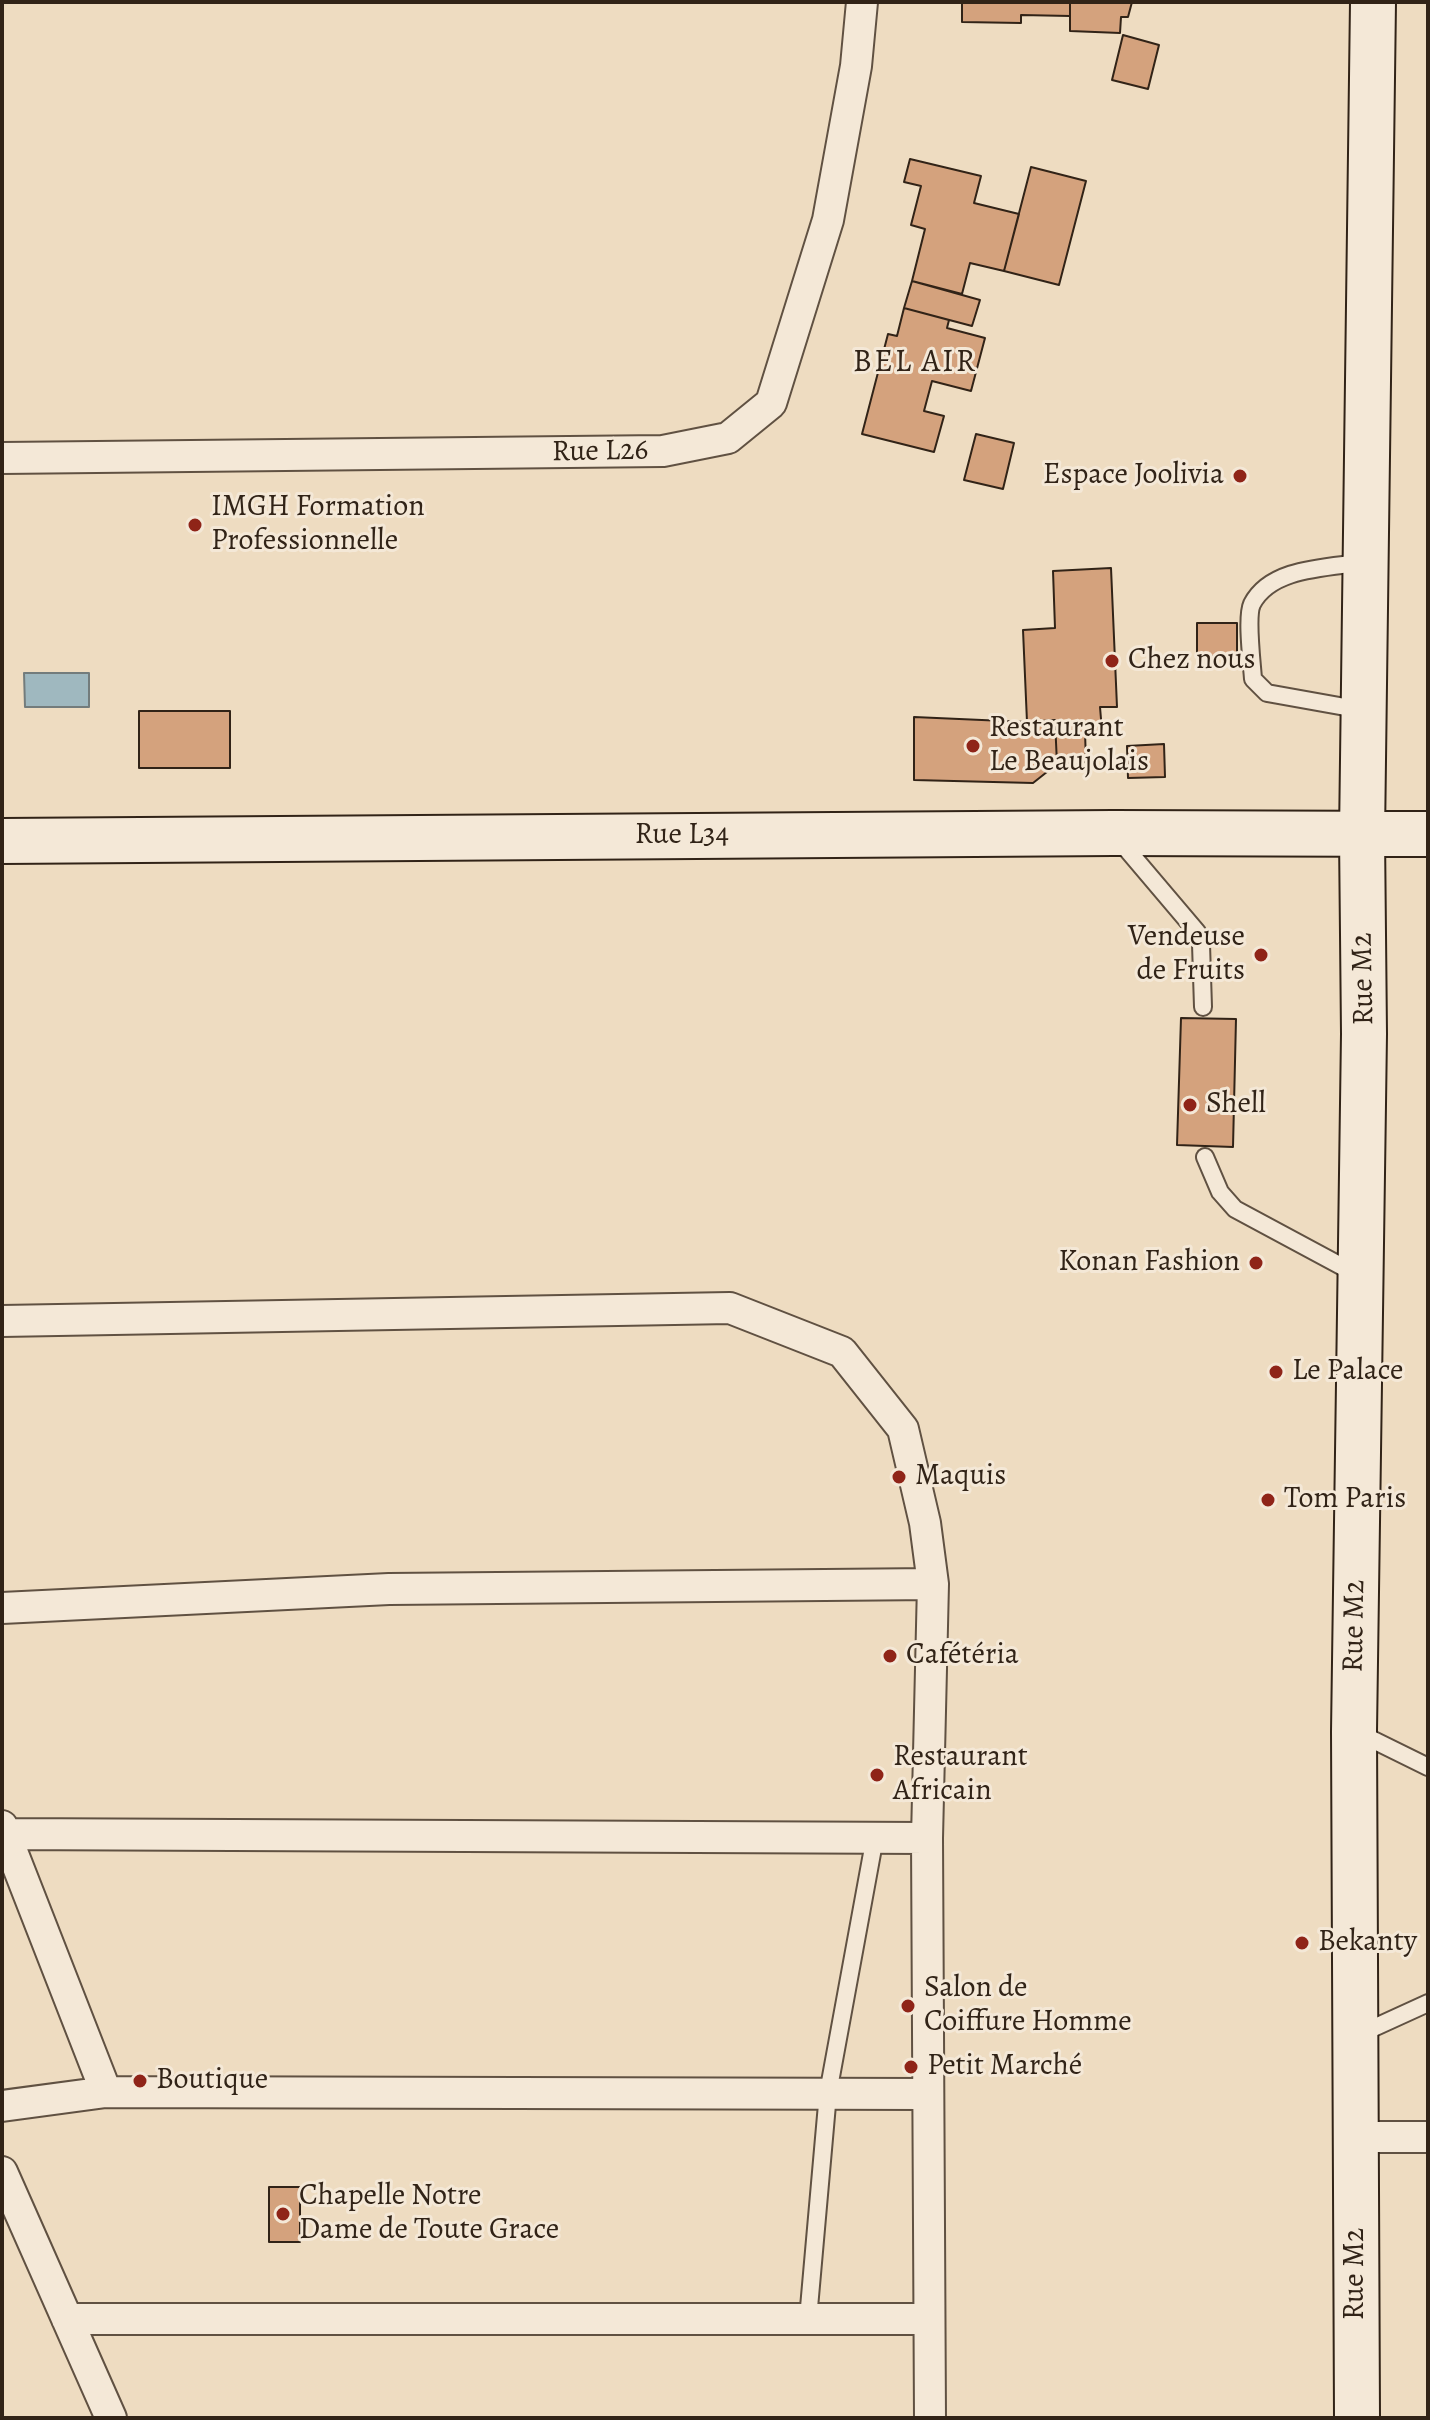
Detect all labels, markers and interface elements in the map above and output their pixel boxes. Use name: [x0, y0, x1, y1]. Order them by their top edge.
district label: BEL AIR: [853, 344, 977, 382]
street label: Rue L26: [552, 433, 648, 471]
place label: Espace Joolivia: [1043, 458, 1224, 494]
marker: Espace Joolivia: [1231, 467, 1249, 485]
place label: IMGH Formation Professionnelle: [211, 490, 425, 560]
marker: IMGH Formation Professionnelle: [186, 516, 204, 534]
place label: Chez nous: [1128, 643, 1256, 679]
marker: Chez nous: [1103, 652, 1121, 670]
place label: Restaurant Le Beaujolais: [989, 711, 1149, 782]
marker: Restaurant Le Beaujolais: [964, 737, 982, 755]
street label: Rue L34: [635, 818, 729, 854]
place label: Vendeuse de Fruits: [1128, 920, 1245, 990]
street label: Rue M2: [1345, 932, 1383, 1026]
marker: Vendeuse de Fruits: [1252, 946, 1270, 964]
place label: Shell: [1206, 1087, 1266, 1123]
marker: Shell: [1181, 1096, 1199, 1114]
place label: Konan Fashion: [1058, 1245, 1240, 1281]
marker: Konan Fashion: [1247, 1254, 1265, 1272]
place label: Le Palace: [1292, 1354, 1404, 1390]
marker: Le Palace: [1267, 1363, 1285, 1381]
place label: Maquis: [915, 1459, 1006, 1495]
marker: Maquis: [890, 1468, 908, 1486]
place label: Tom Paris: [1284, 1482, 1406, 1518]
marker: Tom Paris: [1259, 1491, 1277, 1509]
street label: Rue M2: [1336, 1579, 1374, 1673]
place label: Cafétéria: [906, 1638, 1019, 1674]
marker: Cafétéria: [881, 1647, 899, 1665]
place label: Restaurant Africain: [893, 1740, 1028, 1810]
marker: Restaurant Africain: [868, 1766, 886, 1784]
place label: Bekanty: [1318, 1925, 1417, 1961]
marker: Bekanty: [1293, 1934, 1311, 1952]
place label: Salon de Coiffure Homme: [924, 1971, 1132, 2042]
marker: Salon de Coiffure Homme: [899, 1997, 917, 2015]
place label: Petit Marché: [927, 2049, 1082, 2085]
marker: Petit Marché: [902, 2058, 920, 2076]
place label: Boutique: [156, 2063, 268, 2099]
marker: Boutique: [131, 2072, 149, 2090]
place label: Chapelle Notre Dame de Toute Grace: [299, 2179, 559, 2250]
marker: Chapelle Notre Dame de Toute Grace: [274, 2205, 292, 2223]
street label: Rue M2: [1338, 2228, 1374, 2320]

